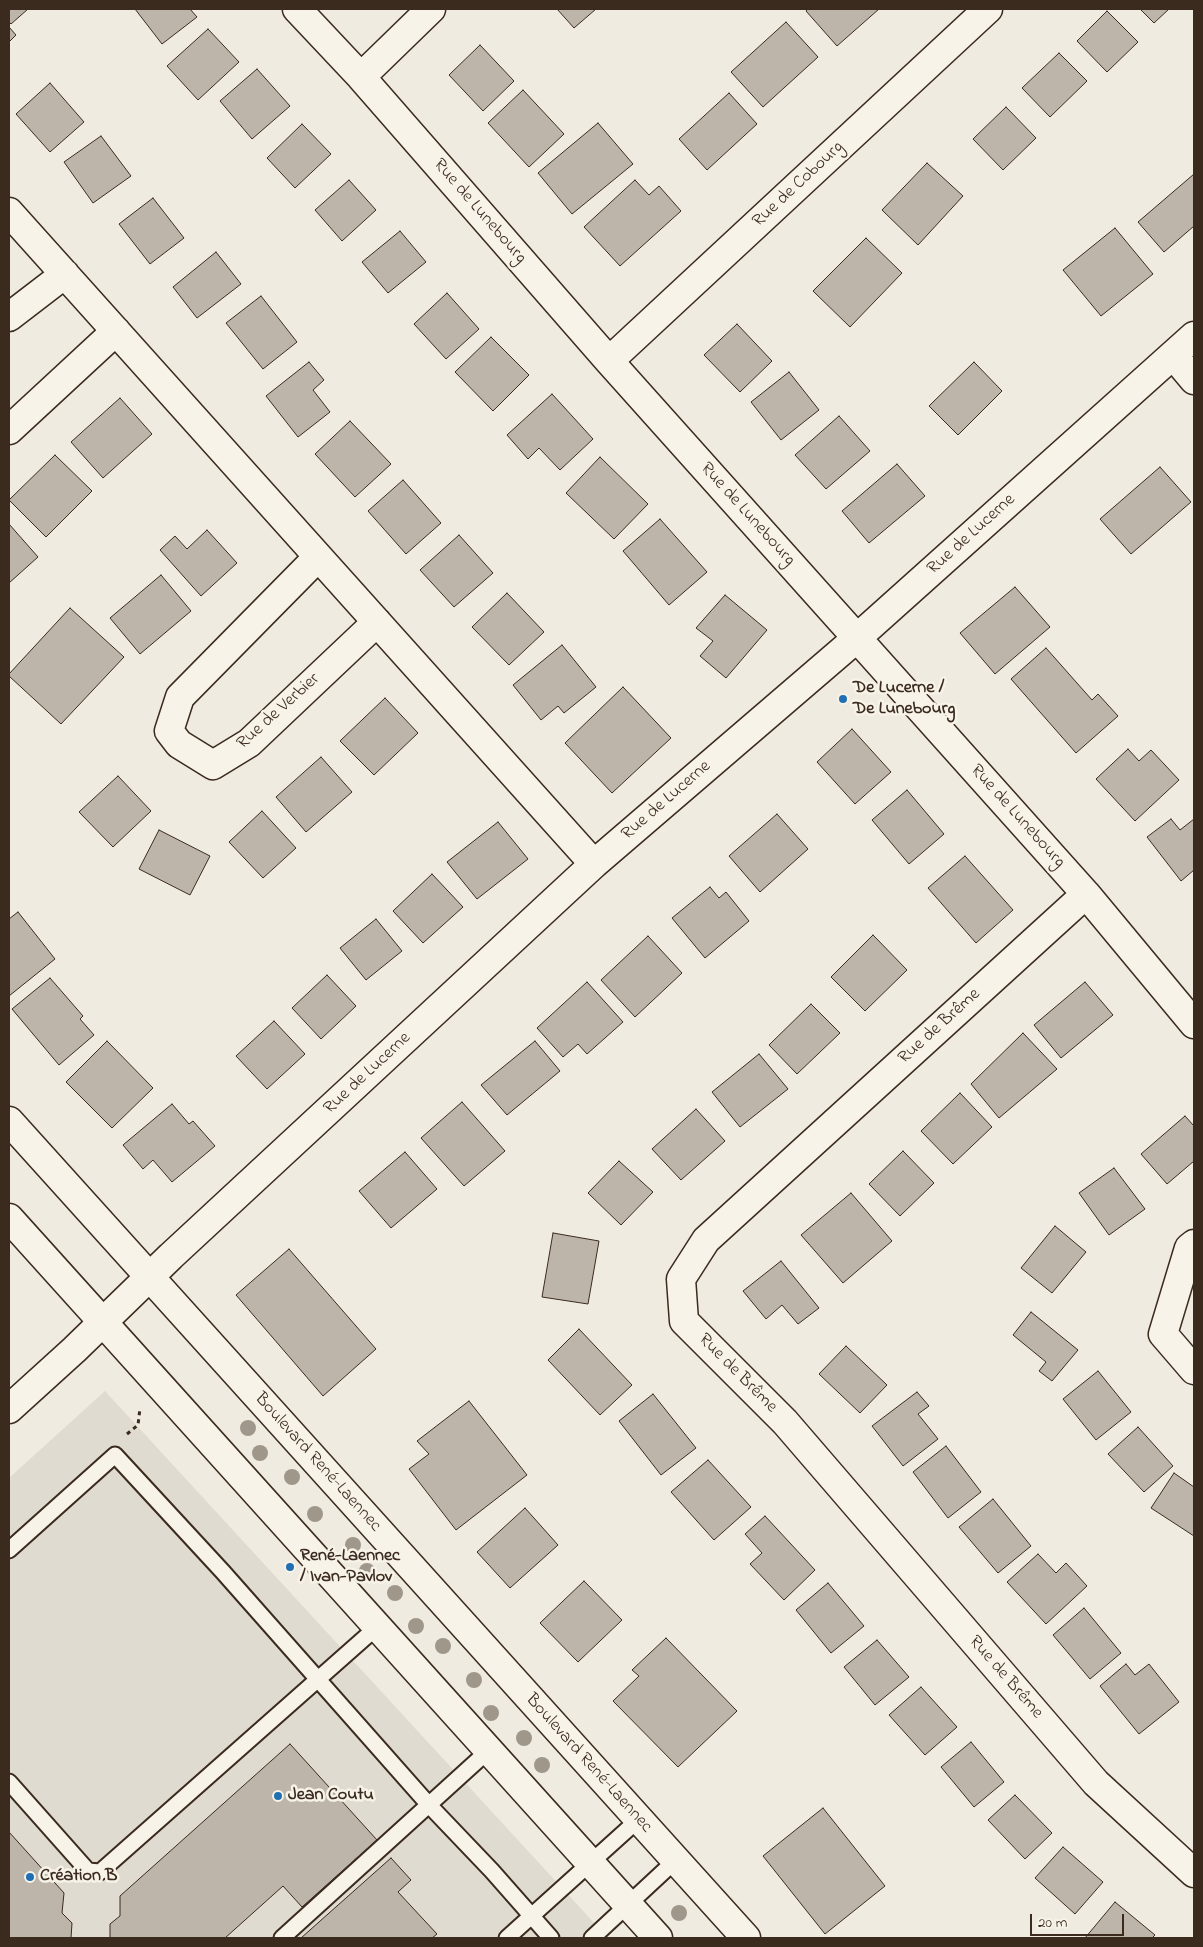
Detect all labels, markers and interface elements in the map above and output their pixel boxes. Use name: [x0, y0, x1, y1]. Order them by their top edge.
street label: Rue de Cobourg: [749, 137, 849, 233]
street label: Rue de Lunebourg: [428, 155, 530, 269]
street label: Rue de Lunebourg: [695, 459, 799, 571]
street label: Rue de Lucerne: [924, 490, 1020, 580]
street label: Rue de Verbier: [233, 669, 325, 755]
place label: De Lucerne / De Lunebourg: [853, 678, 955, 721]
marker: De Lucerne / De Lunebourg: [837, 693, 849, 705]
street label: Rue de Lucerne: [618, 756, 716, 846]
street label: Rue de Lunebourg: [965, 761, 1069, 873]
street label: Rue de Brême: [894, 984, 986, 1070]
street label: Rue de Lucerne: [320, 1028, 416, 1120]
street label: Rue de Brême: [693, 1330, 781, 1418]
street label: Boulevard René-Laennec: [249, 1389, 385, 1537]
place label: René-Laennec / Ivan-Pavlov: [300, 1546, 400, 1588]
marker: René-Laennec / Ivan-Pavlov: [284, 1561, 296, 1573]
street label: Rue de Brême: [963, 1632, 1047, 1724]
street label: Boulevard René-Laennec: [520, 1690, 656, 1838]
place label: Jean Coutu: [288, 1785, 374, 1807]
marker: Jean Coutu: [272, 1790, 284, 1802]
place label: Création B: [40, 1866, 117, 1888]
marker: Création B: [24, 1871, 36, 1883]
scale bar: [1033, 1904, 1127, 1936]
text: 20 m: [1038, 1912, 1067, 1934]

